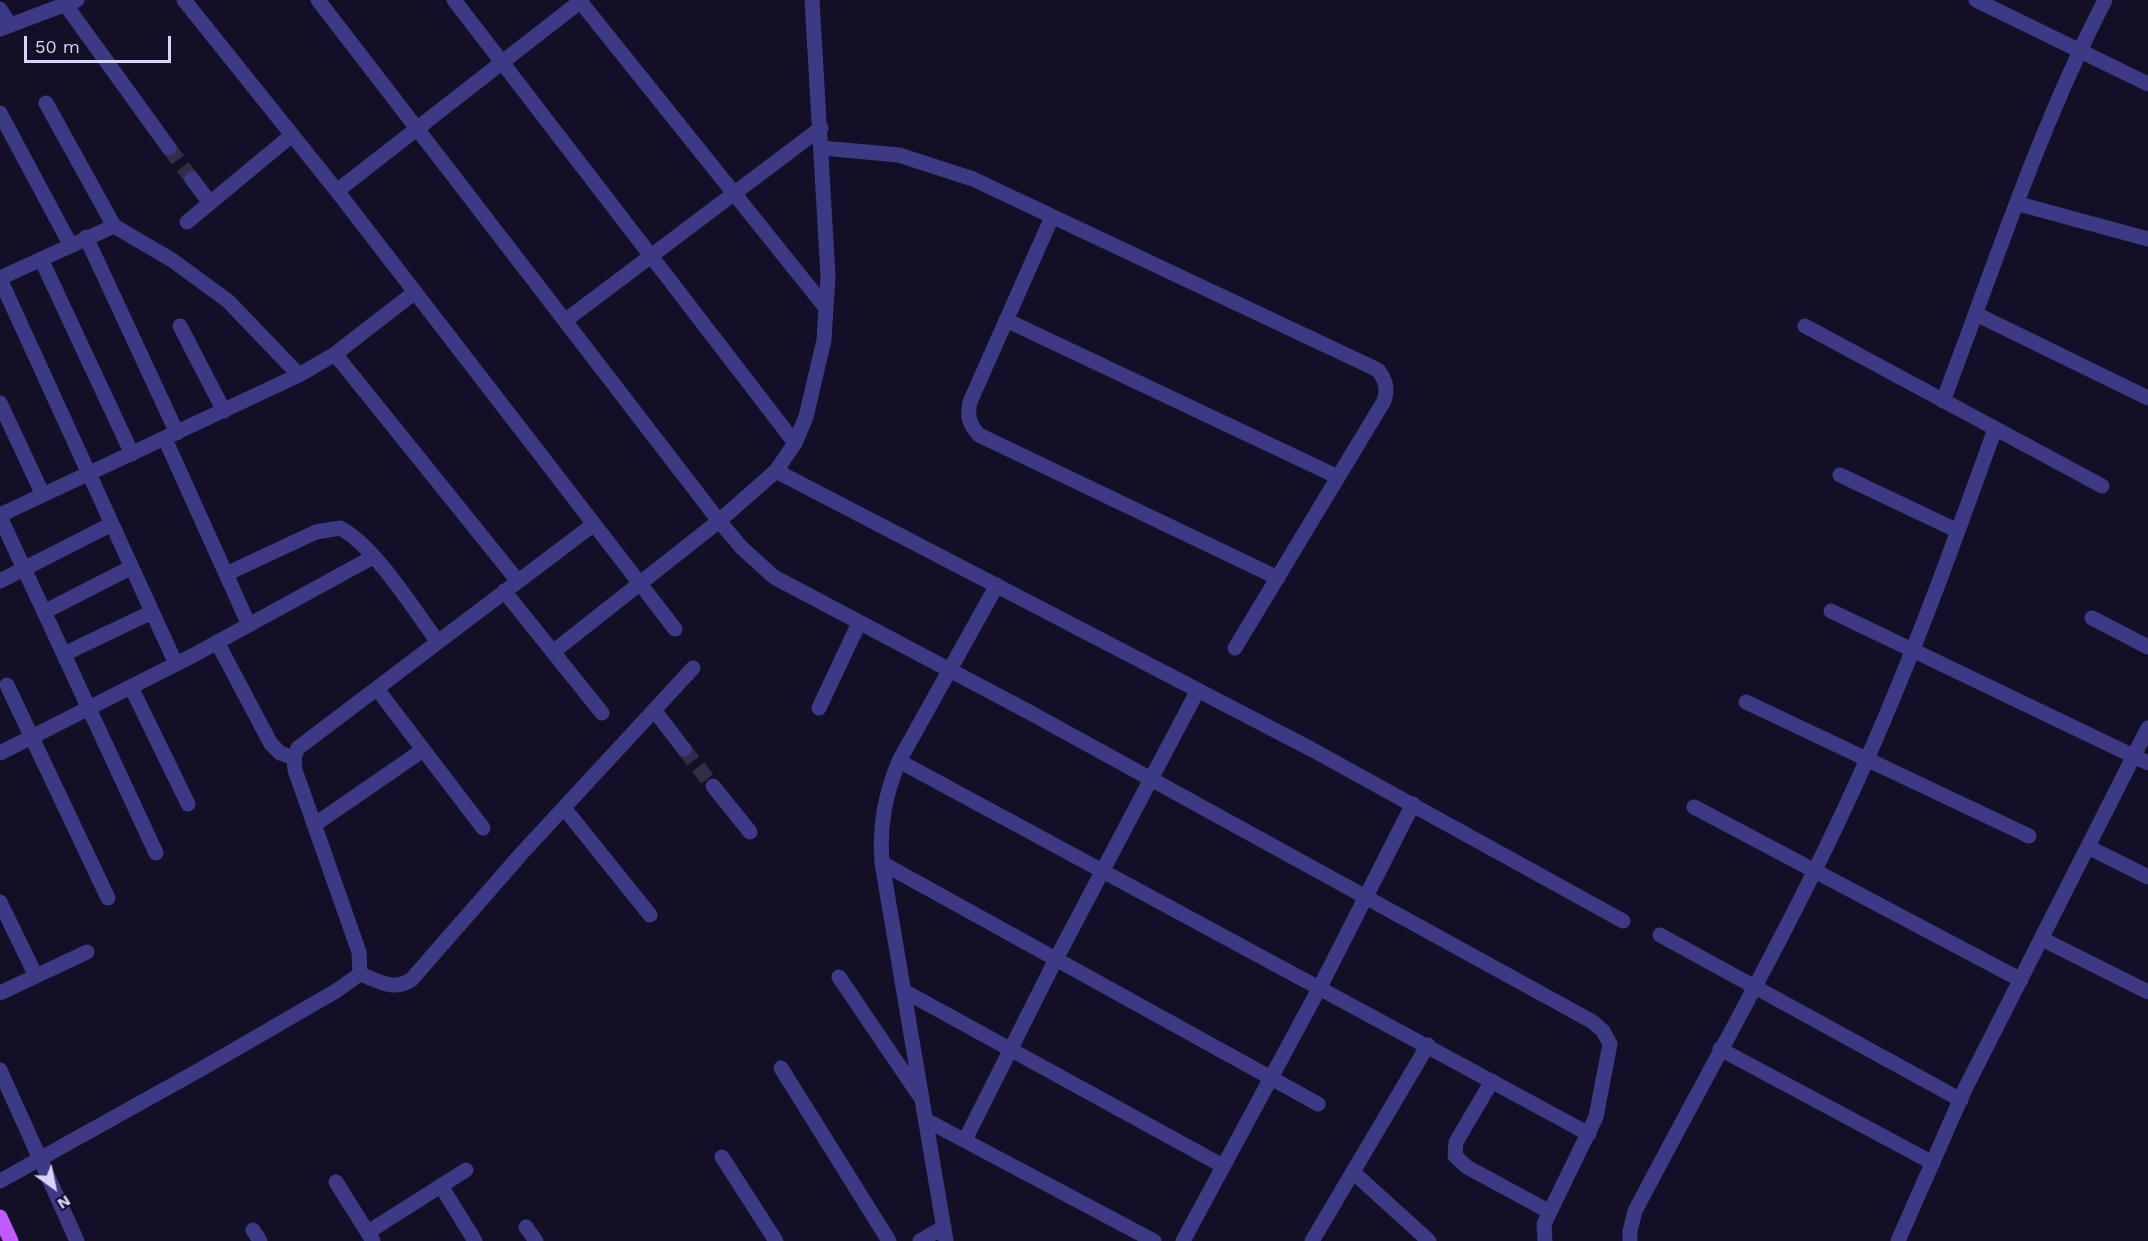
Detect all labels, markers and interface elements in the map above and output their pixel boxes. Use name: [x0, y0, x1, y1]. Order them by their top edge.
scale bar: [27, 24, 174, 62]
text: 50 m: [35, 36, 80, 57]
north arrow: [24, 1157, 84, 1217]
text: N: [54, 1191, 74, 1214]

